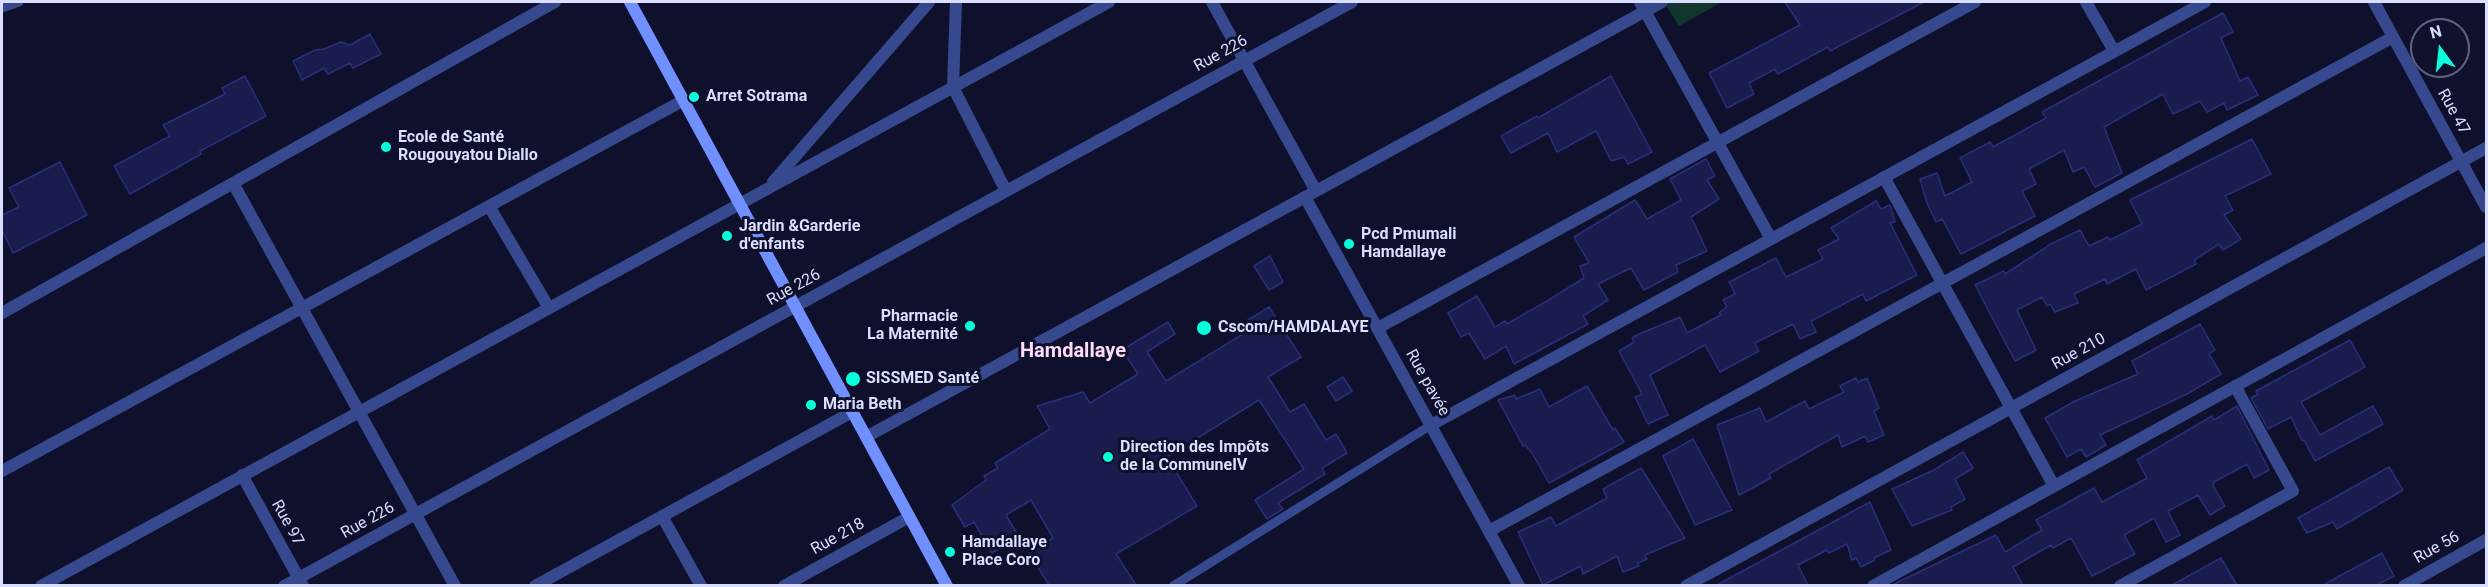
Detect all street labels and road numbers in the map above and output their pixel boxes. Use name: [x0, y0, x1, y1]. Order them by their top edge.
street label: Rue 226: [1191, 32, 1251, 76]
street label: Rue 47: [2433, 86, 2473, 138]
street label: Rue 226: [764, 266, 824, 310]
street label: Rue 210: [2049, 330, 2109, 374]
street label: Rue pavée: [1401, 346, 1453, 420]
street label: Rue 97: [267, 497, 307, 549]
street label: Rue 226: [338, 499, 398, 543]
street label: Rue 218: [808, 515, 868, 559]
street label: Rue 56: [2411, 528, 2463, 568]

